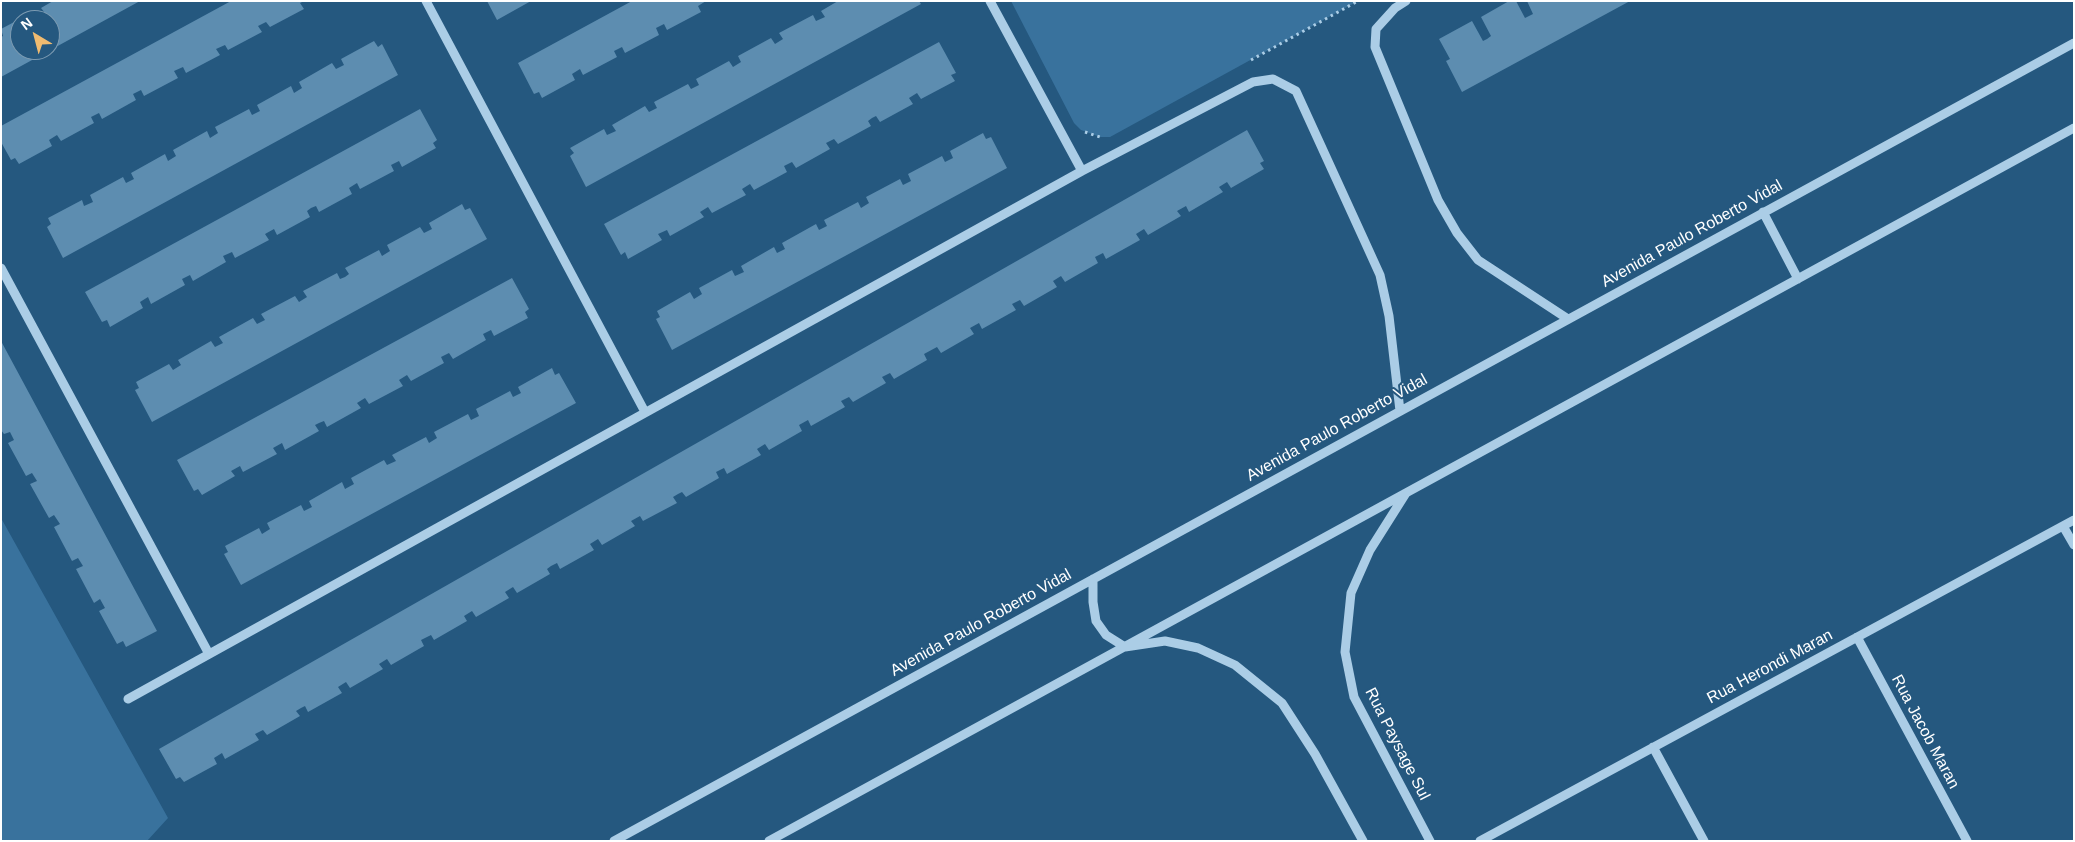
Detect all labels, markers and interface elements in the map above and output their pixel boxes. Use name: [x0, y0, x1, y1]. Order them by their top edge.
north arrow: [10, 10, 60, 60]
text: N: [18, 14, 35, 33]
street label: Avenida Paulo Roberto Vidal: [1598, 176, 1786, 292]
street label: Avenida Paulo Roberto Vidal: [1243, 370, 1431, 486]
street label: Avenida Paulo Roberto Vidal: [887, 565, 1075, 681]
street label: Rua Herondi Maran: [1704, 626, 1836, 708]
street label: Rua Jacob Maran: [1887, 672, 1963, 792]
street label: Rua Paysage Sul: [1360, 685, 1434, 803]

